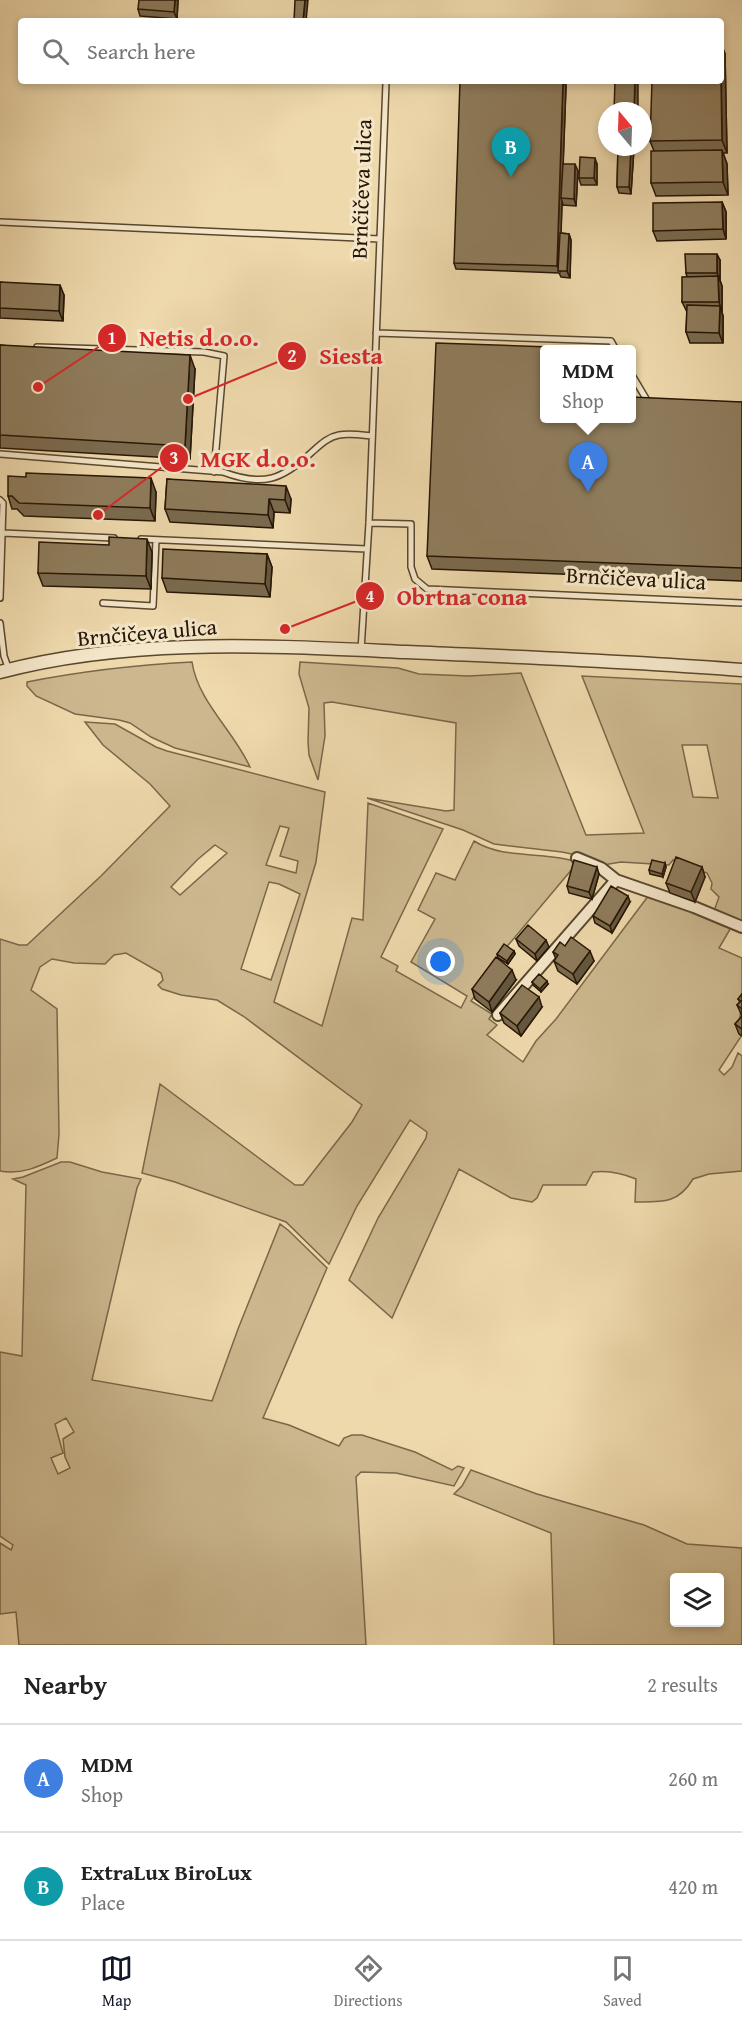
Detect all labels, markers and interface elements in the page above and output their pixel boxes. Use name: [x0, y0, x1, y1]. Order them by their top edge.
search box: [18, 18, 724, 84]
icon: search: [39, 35, 72, 68]
text: Search here: [87, 35, 196, 67]
north arrow: [598, 102, 652, 156]
street label: Brnčičeva ulica: [343, 118, 379, 260]
pin: B: [492, 128, 530, 177]
callout: Netis d.o.o.: [97, 317, 271, 359]
text: Netis d.o.o.: [139, 320, 259, 355]
text: 1: [107, 324, 117, 351]
callout: Siesta: [277, 335, 394, 377]
text: Siesta: [319, 338, 383, 373]
text: 2: [287, 342, 297, 369]
popup: [540, 345, 636, 423]
text: MDM: [562, 354, 614, 386]
text: Shop: [562, 386, 604, 415]
callout: MGK d.o.o.: [159, 437, 328, 479]
text: MGK d.o.o.: [200, 441, 316, 476]
pin: A: [568, 442, 608, 492]
text: 3: [169, 444, 179, 471]
street label: Brnčičeva ulica: [565, 558, 707, 598]
callout: Obrtna cona: [355, 575, 539, 617]
text: Obrtna cona: [397, 579, 528, 614]
text: 4: [365, 582, 375, 609]
street label: Brnčičeva ulica: [76, 610, 219, 654]
your location: [426, 947, 455, 976]
map controls: [670, 1573, 724, 1627]
button: layers: [670, 1573, 724, 1627]
text: Nearby: [24, 1665, 107, 1704]
text: 2 results: [647, 1670, 718, 1699]
text: MDM: [81, 1748, 133, 1780]
text: A: [37, 1764, 50, 1793]
text: 260 m: [668, 1764, 718, 1793]
text: Shop: [81, 1780, 123, 1809]
text: ExtraLux BiroLux: [81, 1856, 252, 1888]
text: B: [37, 1872, 50, 1901]
text: 420 m: [668, 1872, 718, 1901]
text: Place: [81, 1888, 125, 1917]
tab: Map: [100, 1952, 133, 2012]
tab: Directions: [334, 1952, 403, 2012]
tab: Saved: [603, 1952, 642, 2012]

